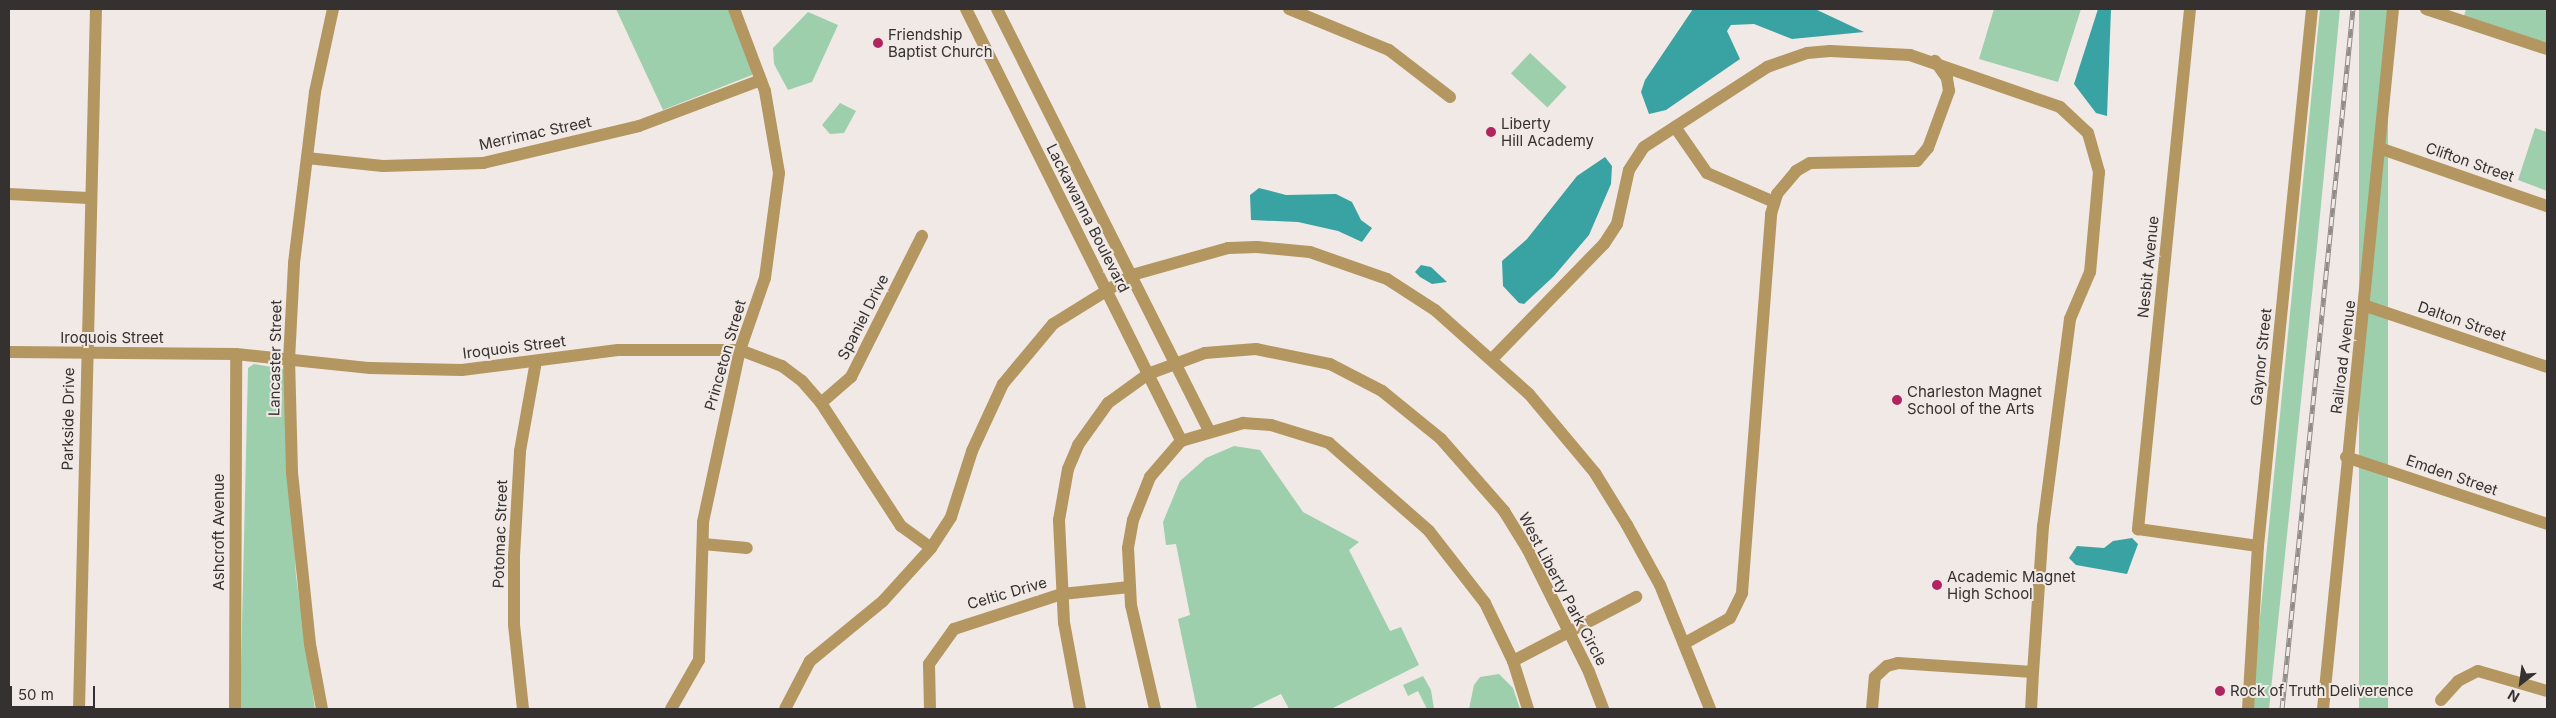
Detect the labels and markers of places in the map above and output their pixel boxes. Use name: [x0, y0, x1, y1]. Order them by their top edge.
place label: Friendship Baptist Church: [888, 25, 993, 60]
marker: Friendship Baptist Church: [872, 37, 884, 49]
place label: Liberty Hill Academy: [1501, 114, 1594, 149]
marker: Liberty Hill Academy: [1485, 126, 1497, 138]
place label: Charleston Magnet School of the Arts: [1907, 382, 2042, 417]
marker: Charleston Magnet School of the Arts: [1891, 394, 1903, 406]
place label: Academic Magnet High School: [1947, 567, 2076, 602]
marker: Academic Magnet High School: [1931, 579, 1943, 591]
place label: Rock of Truth Deliverence: [2230, 682, 2414, 700]
marker: Rock of Truth Deliverence: [2214, 685, 2226, 697]

